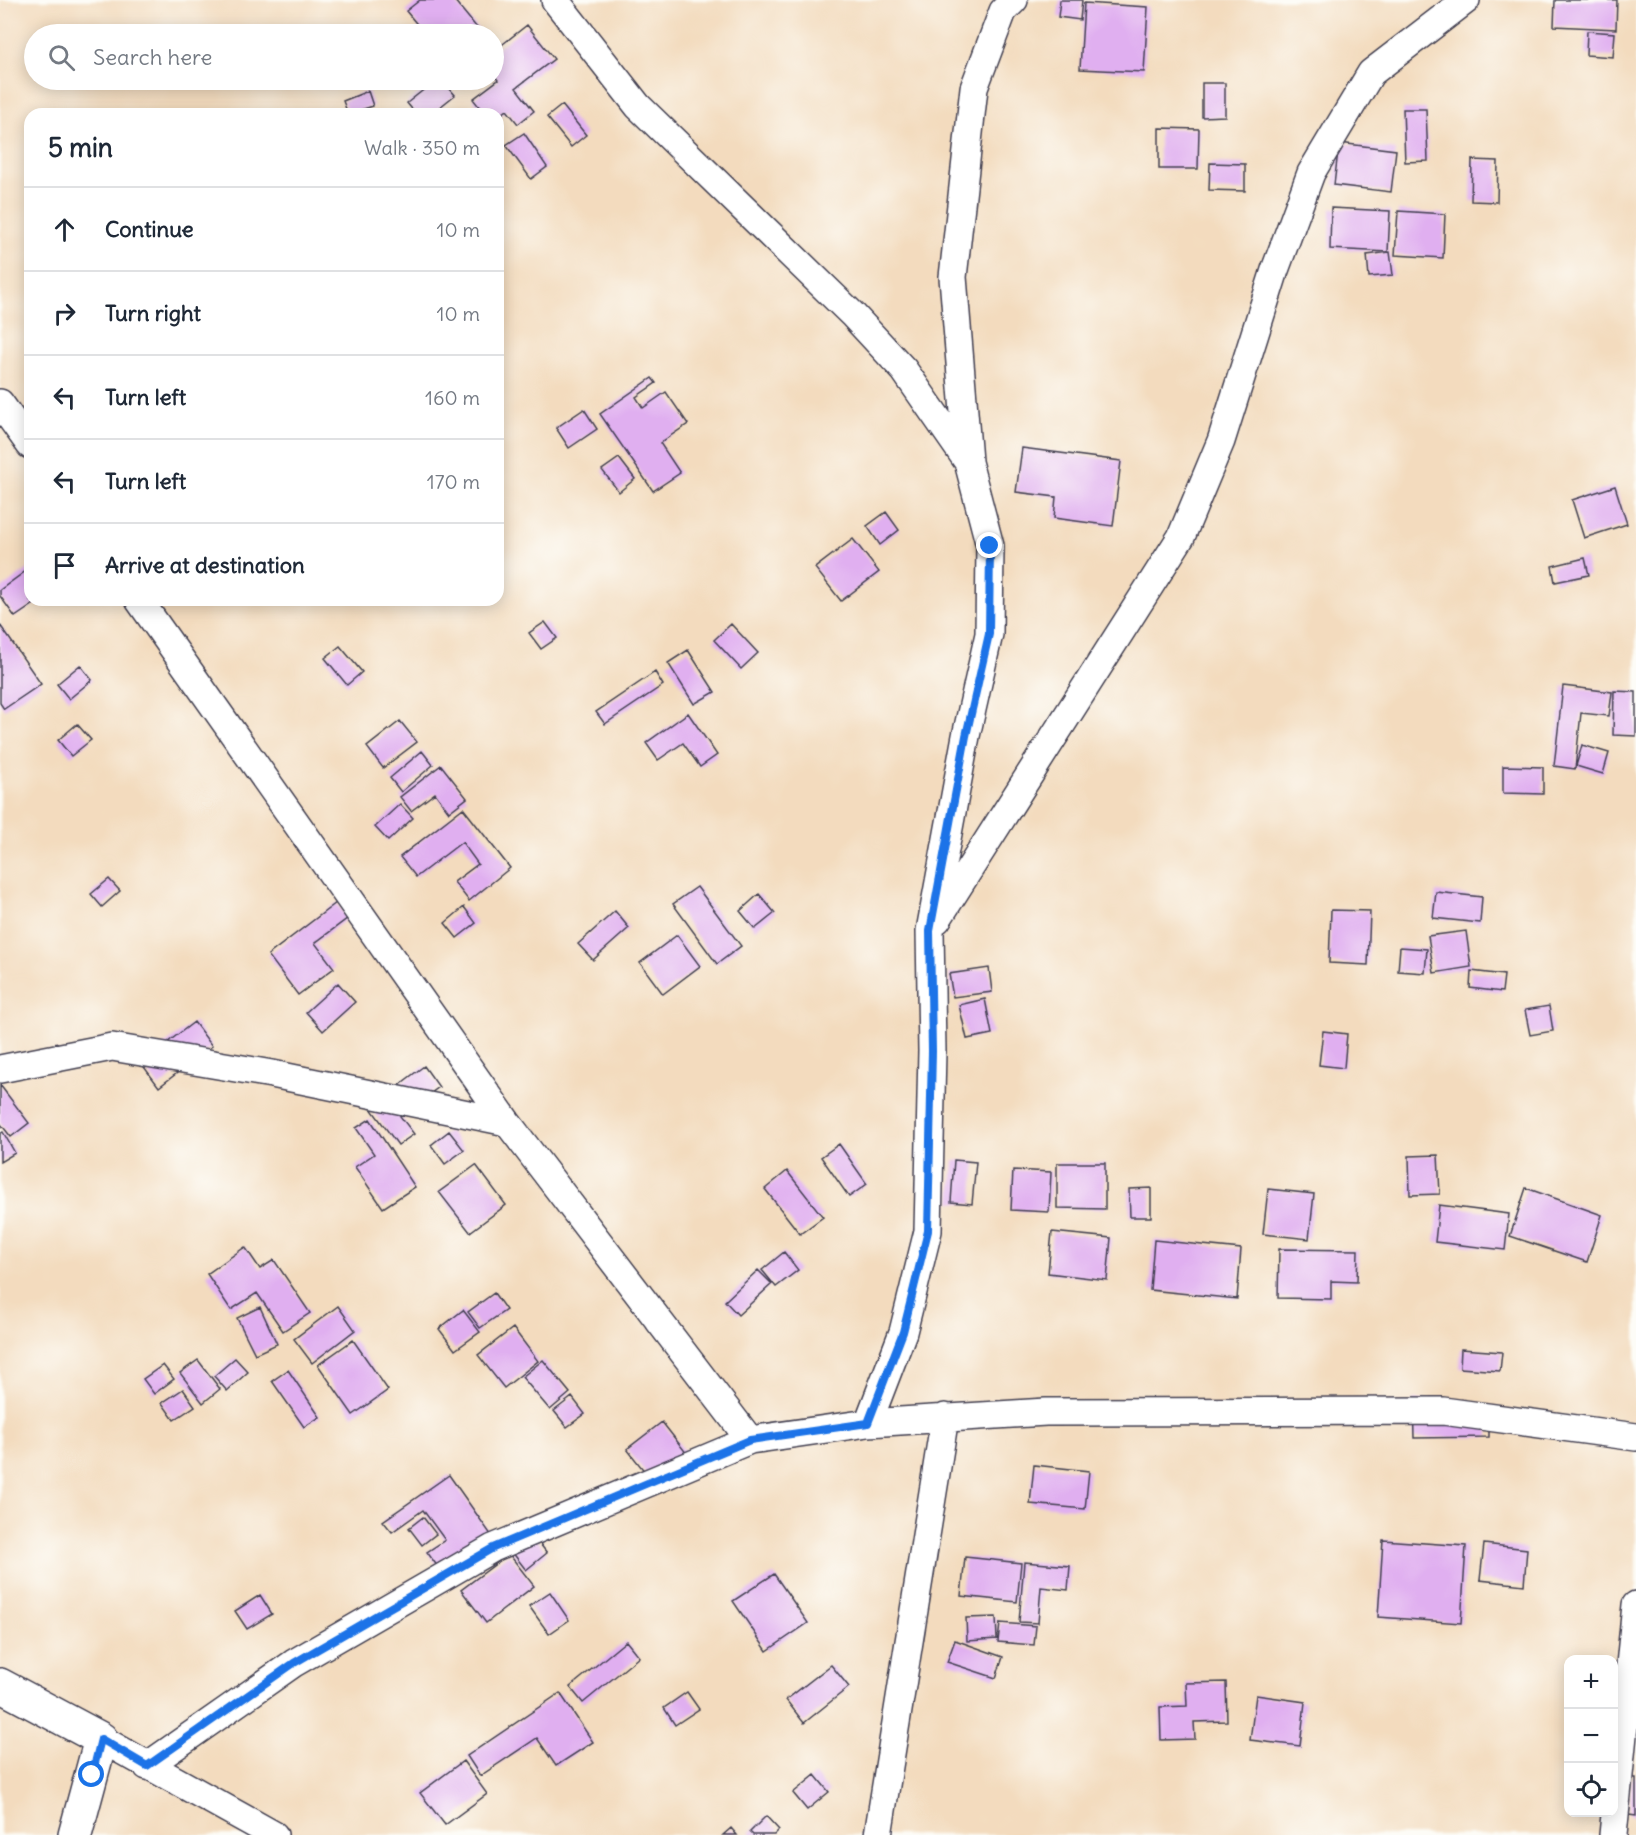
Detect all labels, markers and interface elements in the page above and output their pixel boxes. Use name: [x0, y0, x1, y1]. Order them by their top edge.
search box: [24, 24, 504, 90]
icon: search: [45, 41, 78, 74]
text: Search here: [93, 43, 212, 71]
text: 5 min: [48, 131, 113, 164]
text: Walk · 350 m: [364, 135, 480, 160]
icon: ahead: [48, 213, 81, 246]
text: Continue: [105, 215, 194, 243]
text: 10 m: [437, 217, 480, 242]
icon: right: [48, 297, 81, 330]
text: Turn right: [105, 299, 201, 327]
text: 10 m: [437, 301, 480, 326]
icon: left: [48, 381, 81, 414]
text: Turn left: [105, 383, 186, 411]
text: 160 m: [425, 385, 480, 410]
icon: left: [48, 465, 81, 498]
text: Turn left: [105, 467, 186, 495]
text: 170 m: [427, 469, 480, 494]
route end: [976, 532, 1002, 558]
icon: arrive: [48, 549, 81, 582]
text: Arrive at destination: [105, 551, 305, 579]
map controls: [1564, 1655, 1618, 1817]
button: +: [1564, 1655, 1618, 1709]
button: −: [1564, 1709, 1618, 1763]
route start: [78, 1761, 104, 1787]
button: locate: [1564, 1763, 1618, 1817]

